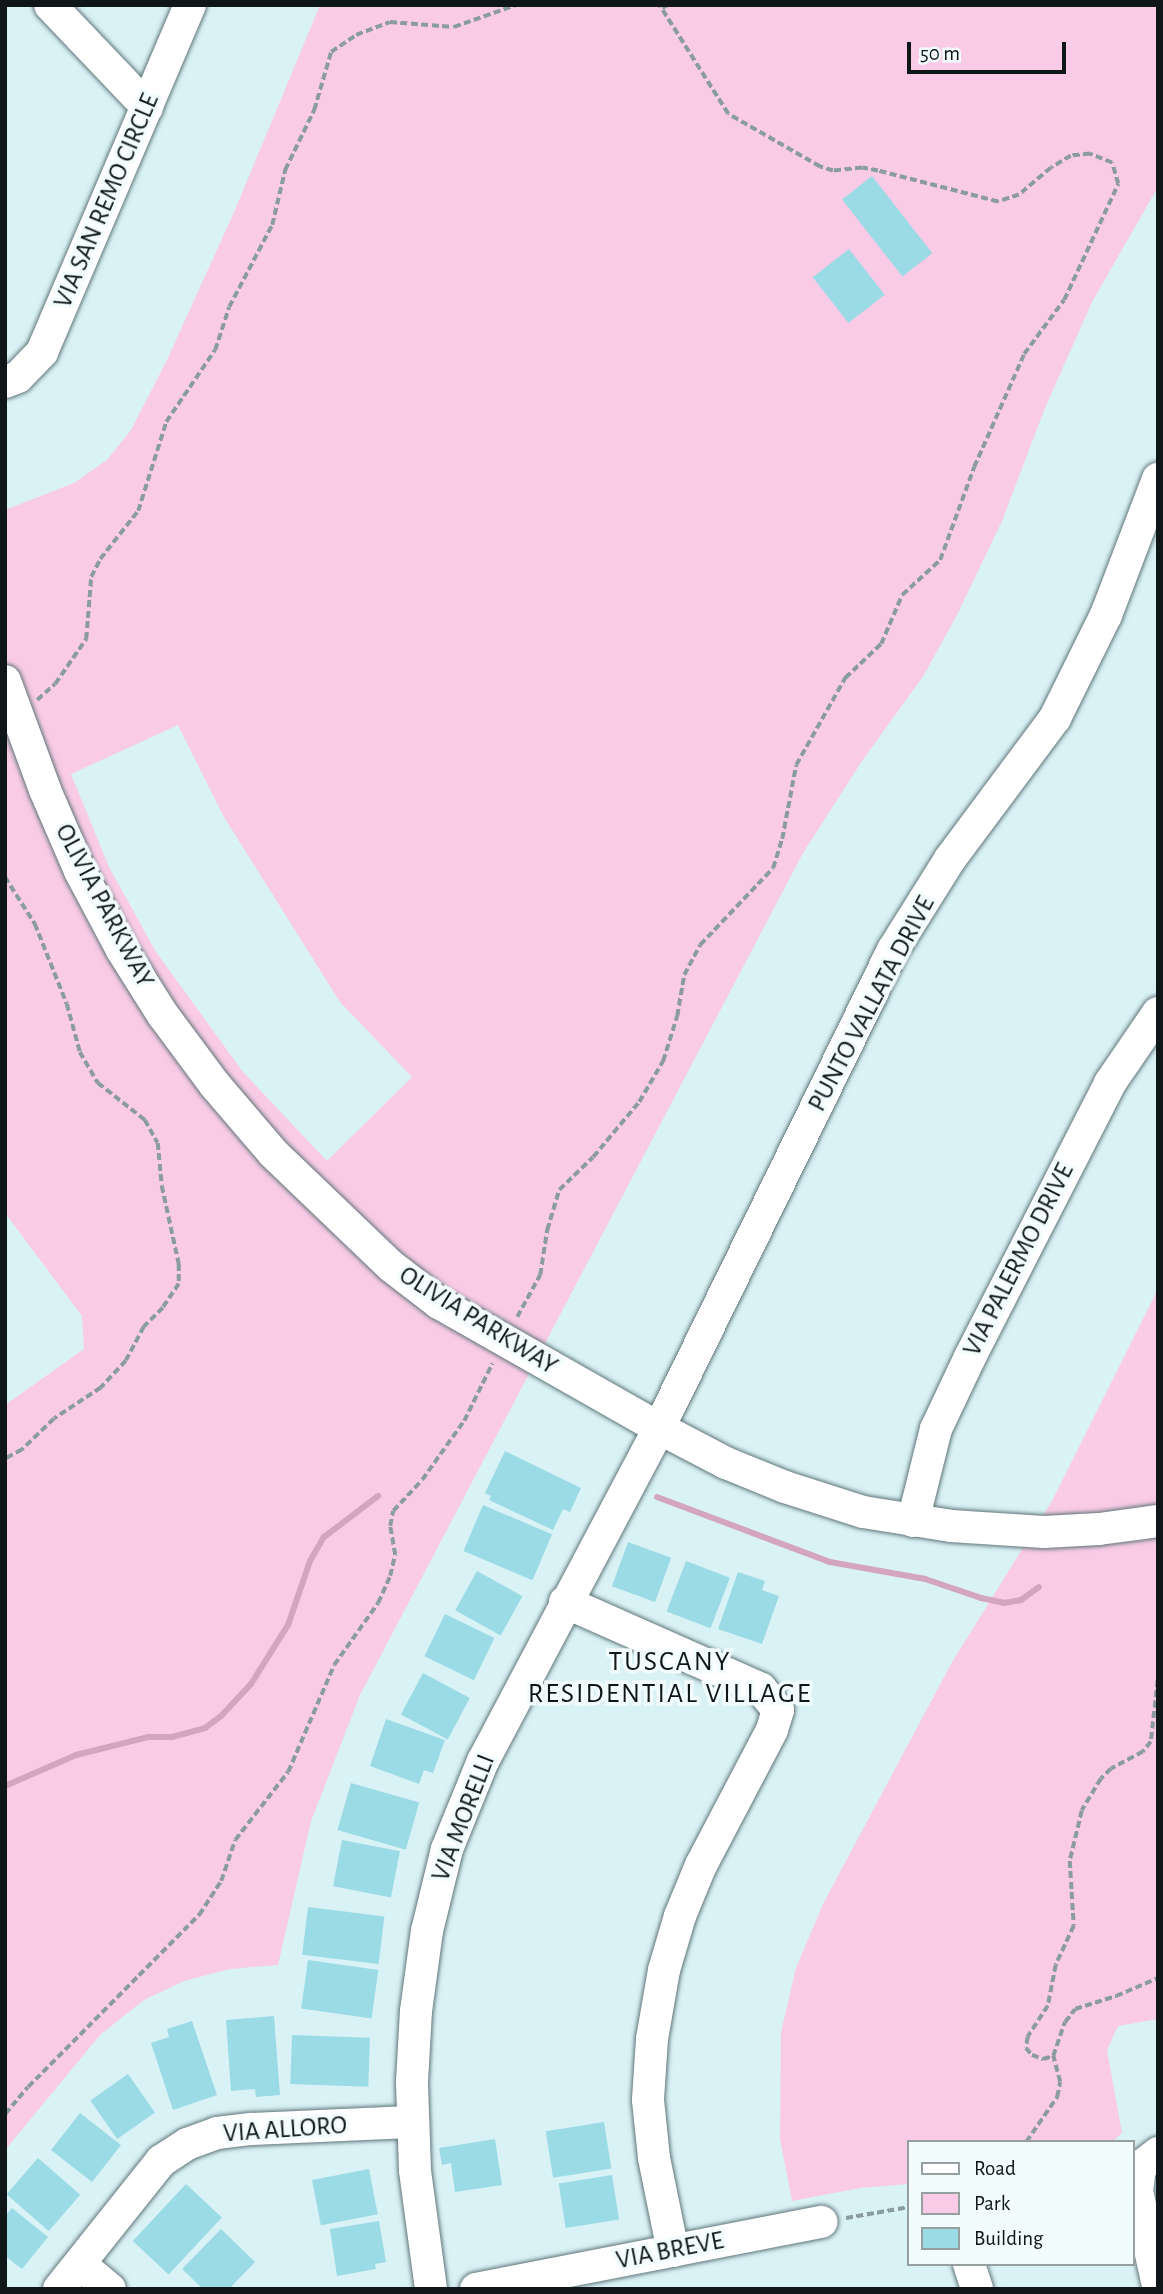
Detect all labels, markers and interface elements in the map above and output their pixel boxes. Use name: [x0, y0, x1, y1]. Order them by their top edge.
scale bar: [911, 28, 1070, 72]
text: 50 m: [920, 43, 960, 64]
street label: VIA SAN REMO CIRCLE: [48, 89, 166, 313]
street label: OLIVIA PARKWAY: [48, 819, 160, 993]
street label: PUNTO VALLATA DRIVE: [802, 891, 942, 1117]
street label: VIA PALERMO DRIVE: [957, 1158, 1081, 1362]
street label: OLIVIA PARKWAY: [393, 1260, 563, 1382]
district label: TUSCANY RESIDENTIAL VILLAGE: [530, 1645, 810, 1711]
street label: VIA MORELLI: [426, 1750, 502, 1886]
street label: VIA ALLORO: [222, 2110, 348, 2150]
legend: [908, 2140, 1135, 2266]
text: Road: [974, 2158, 1016, 2179]
text: Park: [974, 2193, 1010, 2214]
street label: VIA BREVE: [613, 2225, 727, 2277]
text: Building: [974, 2228, 1043, 2249]

